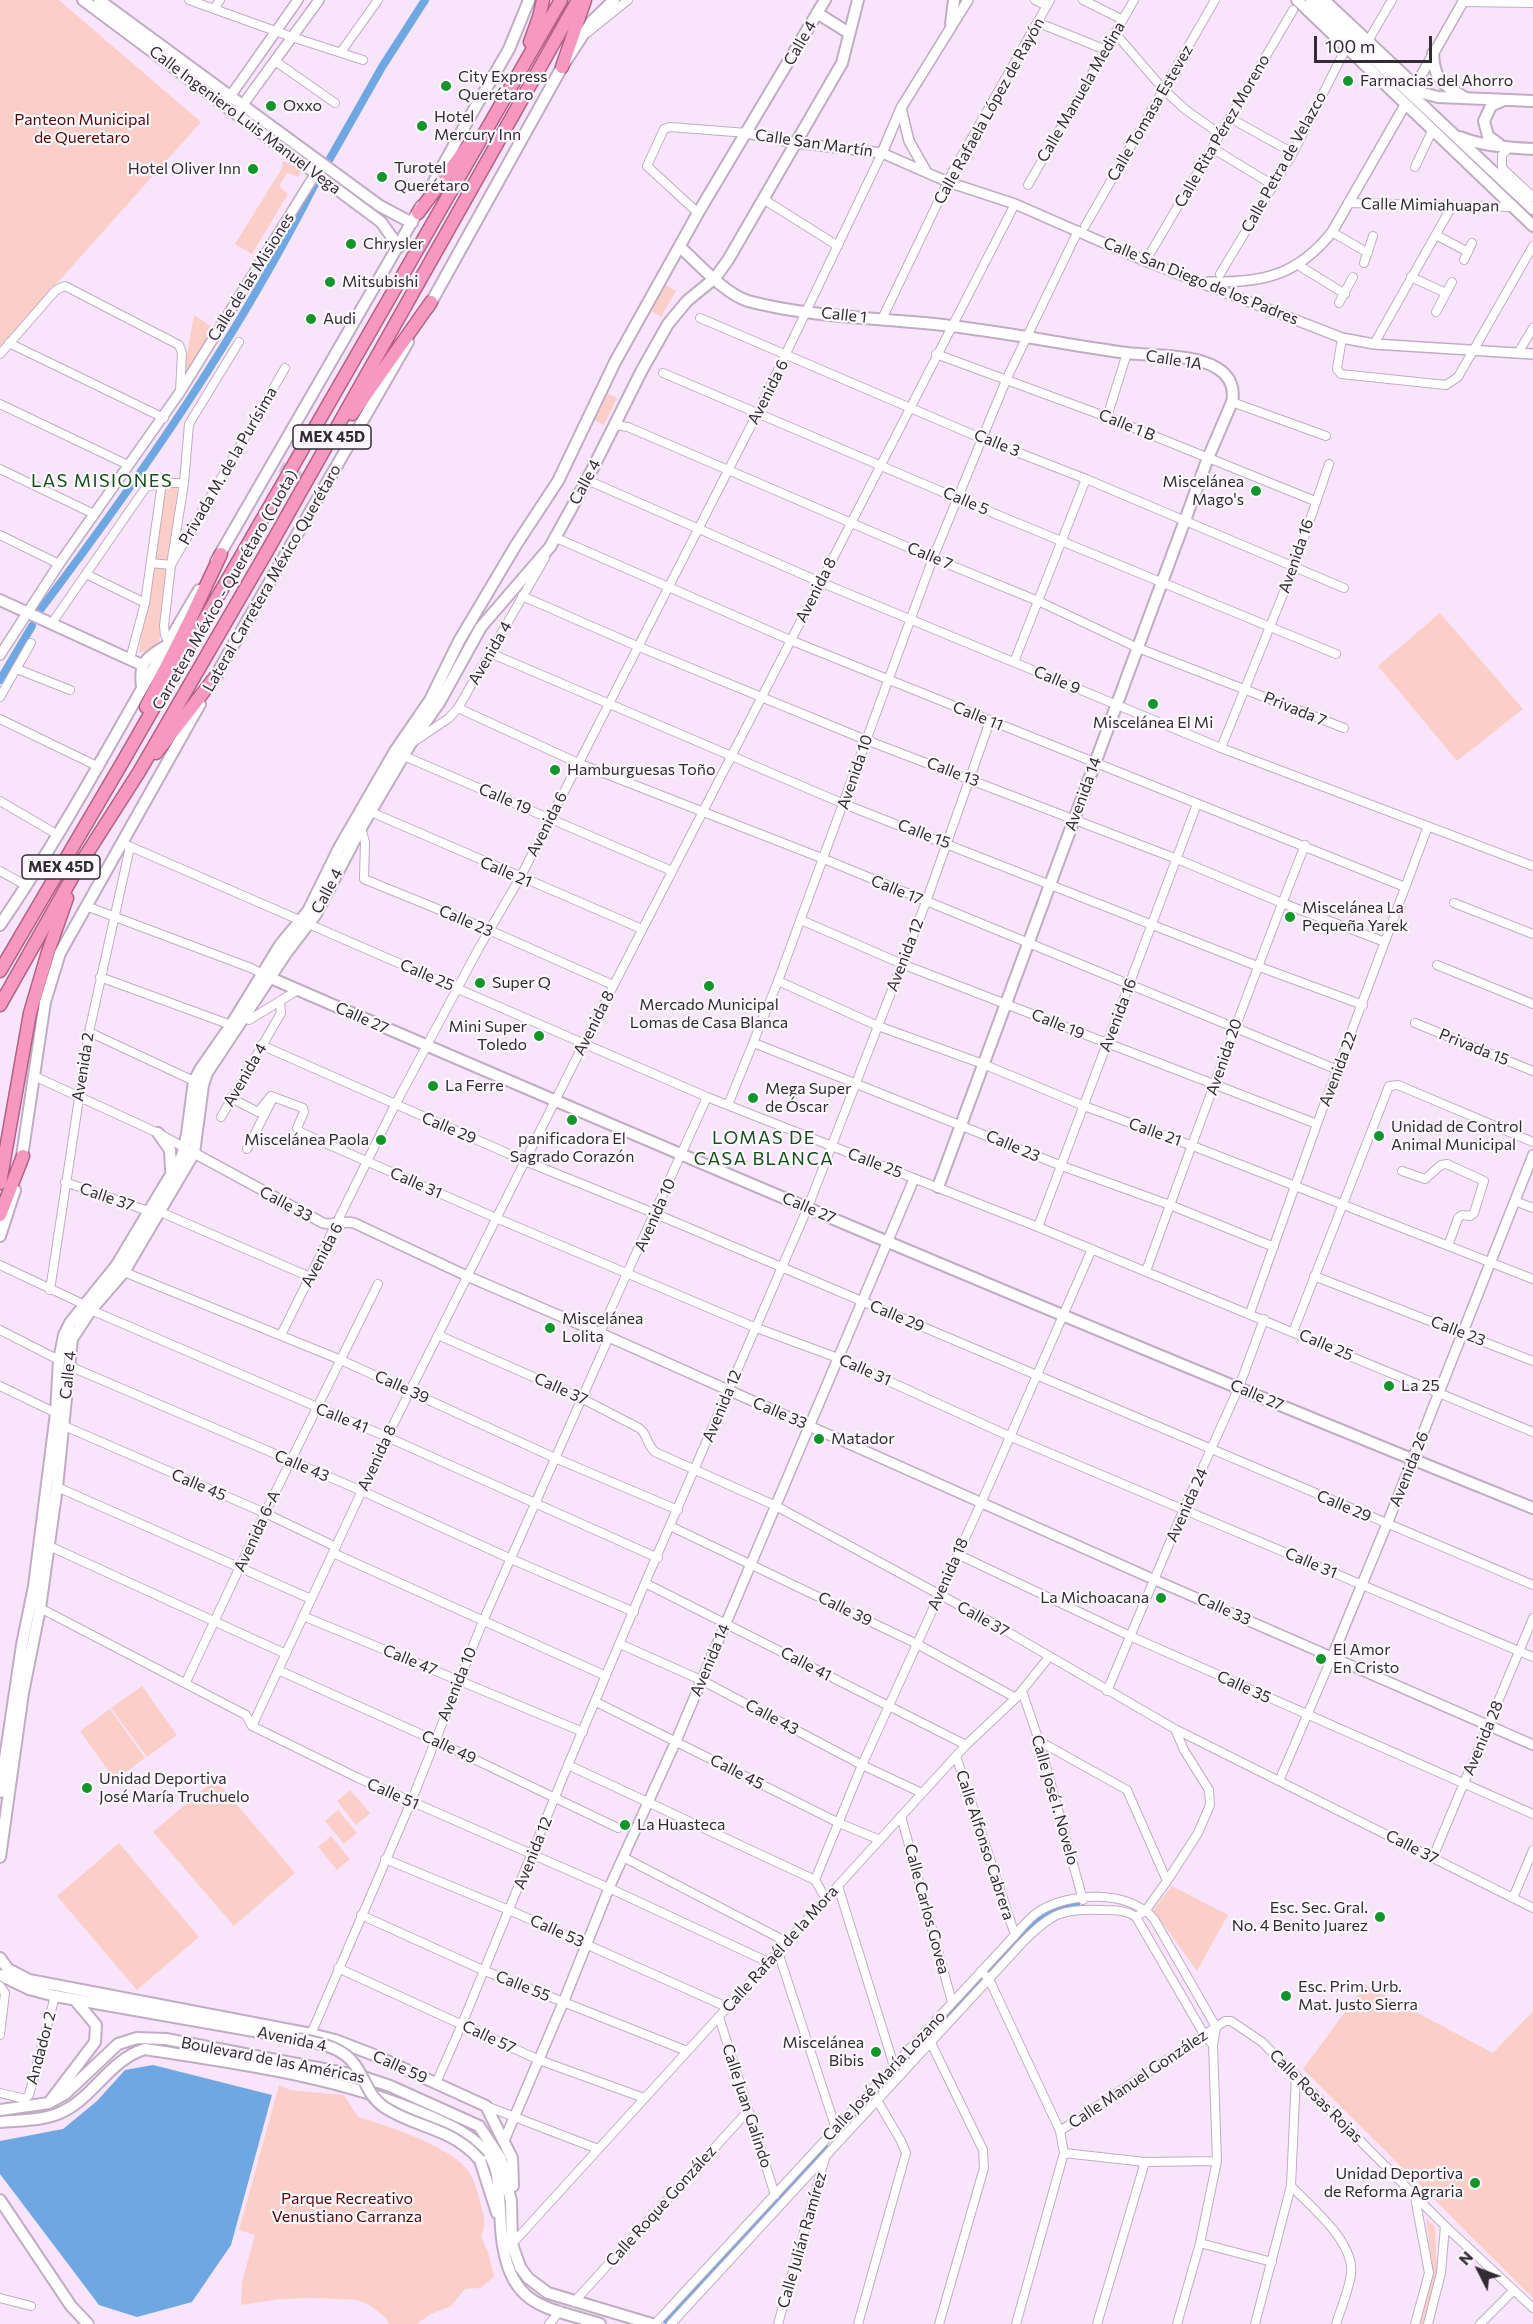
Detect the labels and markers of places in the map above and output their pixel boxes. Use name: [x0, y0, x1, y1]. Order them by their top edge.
place label: City Express Querétaro: [458, 67, 548, 105]
place label: Farmacias del Ahorro: [1360, 71, 1513, 91]
marker: Farmacias del Ahorro: [1341, 74, 1355, 88]
marker: City Express Querétaro: [439, 79, 453, 93]
place label: Oxxo: [283, 96, 322, 116]
marker: Oxxo: [264, 99, 278, 113]
place label: Hotel Mercury Inn: [434, 107, 521, 145]
marker: Hotel Mercury Inn: [415, 119, 429, 133]
place label: Turotel Querétaro: [394, 158, 469, 196]
place label: Hotel Oliver Inn: [128, 159, 241, 179]
marker: Hotel Oliver Inn: [246, 162, 260, 176]
marker: Turotel Querétaro: [375, 170, 389, 184]
place label: Chrysler: [363, 234, 424, 254]
marker: Chrysler: [344, 237, 358, 251]
place label: Mitsubishi: [342, 272, 418, 292]
marker: Mitsubishi: [323, 275, 337, 289]
place label: Audi: [323, 309, 356, 329]
marker: Audi: [304, 312, 318, 326]
place label: Miscelánea Mago's: [1163, 472, 1244, 510]
marker: Miscelánea Mago's: [1249, 484, 1263, 498]
marker: Miscelánea El Mi: [1146, 697, 1160, 711]
place label: Miscelánea El Mi: [1093, 713, 1213, 733]
place label: Hamburguesas Toño: [567, 760, 715, 780]
marker: Hamburguesas Toño: [548, 763, 562, 777]
place label: Miscelánea La Pequeña Yarek: [1302, 898, 1408, 936]
marker: Miscelánea La Pequeña Yarek: [1283, 910, 1297, 924]
place label: Super Q: [492, 973, 551, 993]
marker: Super Q: [473, 976, 487, 990]
marker: Mercado Municipal Lomas de Casa Blanca: [702, 979, 716, 993]
place label: Mercado Municipal Lomas de Casa Blanca: [630, 995, 788, 1033]
place label: Mini Super Toledo: [449, 1017, 527, 1055]
marker: Mini Super Toledo: [532, 1029, 546, 1043]
place label: La Ferre: [445, 1076, 504, 1096]
marker: La Ferre: [426, 1079, 440, 1093]
place label: Mega Super de Óscar: [765, 1079, 851, 1117]
marker: Mega Super de Óscar: [746, 1091, 760, 1105]
marker: panificadora El Sagrado Corazón: [565, 1113, 579, 1127]
place label: Unidad de Control Animal Municipal: [1391, 1117, 1523, 1155]
place label: panificadora El Sagrado Corazón: [510, 1129, 634, 1167]
marker: Unidad de Control Animal Municipal: [1372, 1129, 1386, 1143]
place label: Miscelánea Paola: [244, 1130, 369, 1150]
marker: Miscelánea Paola: [374, 1133, 388, 1147]
place label: Miscelánea Lolita: [562, 1309, 643, 1347]
marker: Miscelánea Lolita: [543, 1321, 557, 1335]
place label: La 25: [1401, 1376, 1440, 1396]
marker: La 25: [1382, 1379, 1396, 1393]
place label: Matador: [831, 1429, 895, 1449]
marker: Matador: [812, 1432, 826, 1446]
place label: La Michoacana: [1040, 1588, 1149, 1608]
marker: La Michoacana: [1154, 1591, 1168, 1605]
place label: El Amor En Cristo: [1333, 1640, 1399, 1678]
marker: El Amor En Cristo: [1314, 1652, 1328, 1666]
place label: Unidad Deportiva José María Truchuelo: [99, 1769, 250, 1807]
marker: Unidad Deportiva José María Truchuelo: [80, 1781, 94, 1795]
place label: La Huasteca: [637, 1815, 725, 1835]
marker: La Huasteca: [618, 1818, 632, 1832]
place label: Esc. Sec. Gral. No. 4 Benito Juarez: [1232, 1898, 1368, 1936]
marker: Esc. Sec. Gral. No. 4 Benito Juarez: [1373, 1910, 1387, 1924]
place label: Esc. Prim. Urb. Mat. Justo Sierra: [1298, 1977, 1418, 2015]
marker: Esc. Prim. Urb. Mat. Justo Sierra: [1279, 1989, 1293, 2003]
place label: Miscelánea Bibis: [783, 2033, 864, 2071]
marker: Miscelánea Bibis: [869, 2045, 883, 2059]
place label: Unidad Deportiva de Reforma Agraria: [1324, 2164, 1463, 2202]
marker: Unidad Deportiva de Reforma Agraria: [1468, 2176, 1482, 2190]

